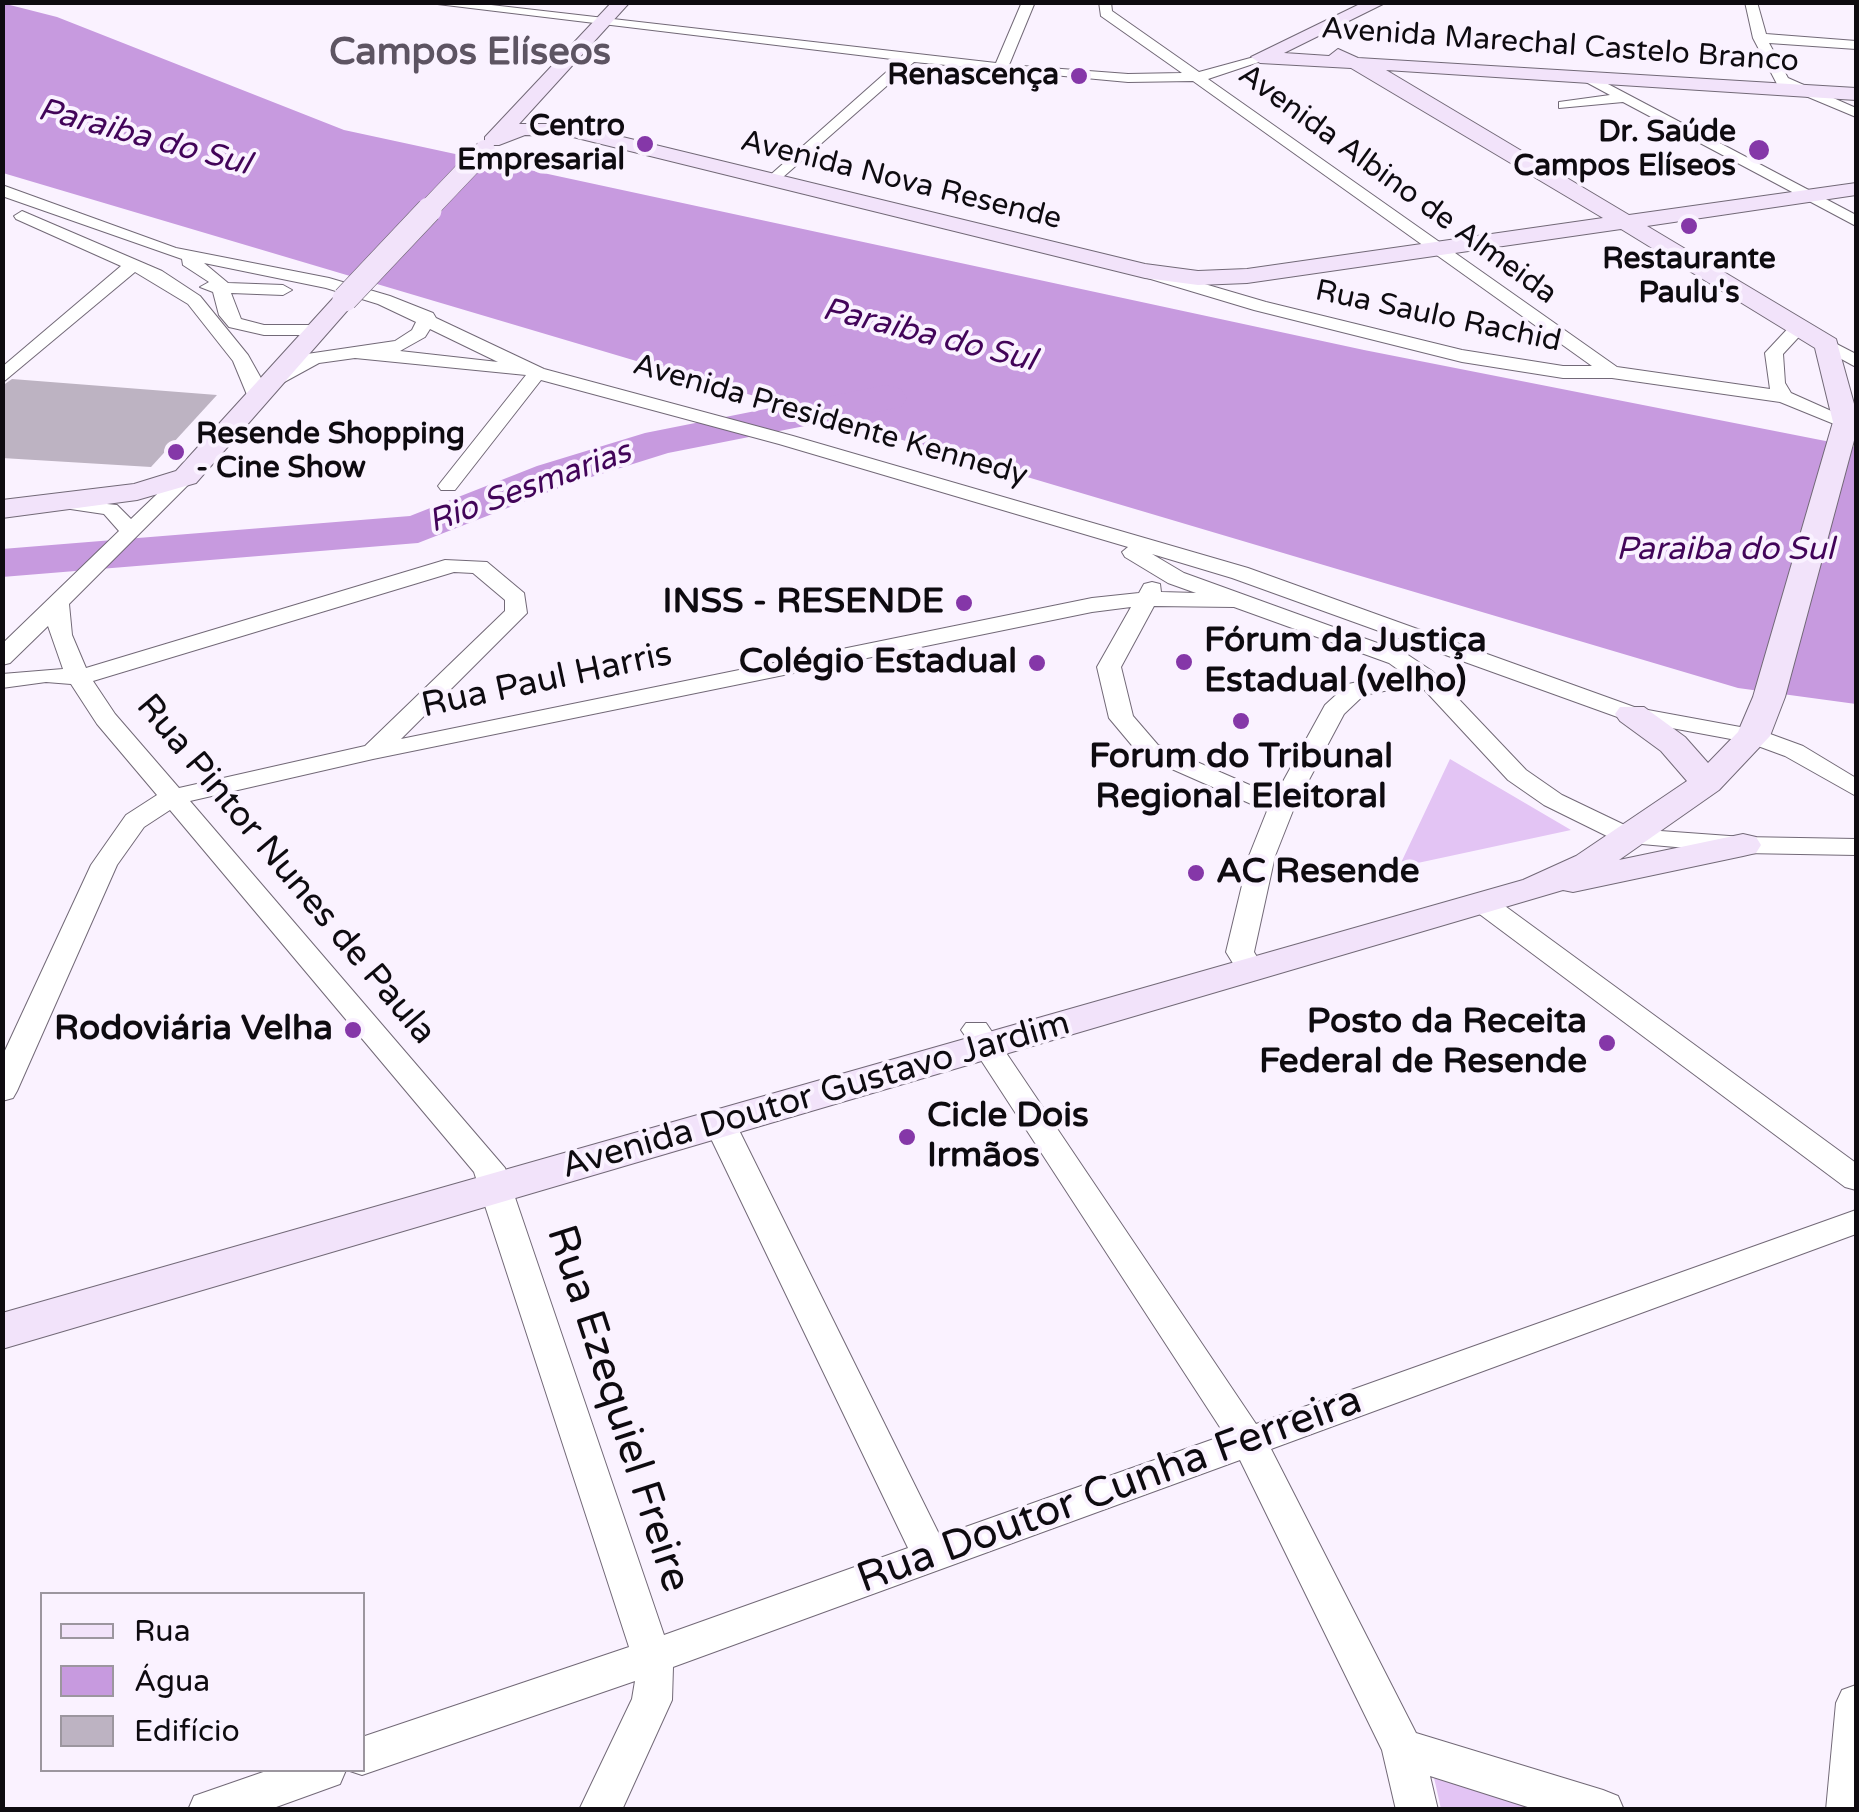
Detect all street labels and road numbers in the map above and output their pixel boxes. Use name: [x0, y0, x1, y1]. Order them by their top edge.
street label: Avenida Marechal Castelo Branco: [1320, 11, 1800, 81]
street label: Avenida Albino de Almeida: [1231, 57, 1563, 313]
street label: Avenida Nova Resende: [737, 124, 1065, 238]
street label: Rua Saulo Rachid: [1312, 273, 1564, 361]
street label: Avenida Presidente Kennedy: [629, 347, 1031, 495]
street label: Rua Paul Harris: [418, 634, 676, 728]
street label: Rua Pintor Nunes de Paula: [126, 687, 444, 1053]
street label: Avenida Doutor Gustavo Jardim: [557, 1003, 1075, 1189]
street label: Rua Ezequiel Freire: [534, 1219, 700, 1599]
street label: Rua Doutor Cunha Ferreira: [851, 1376, 1369, 1606]

